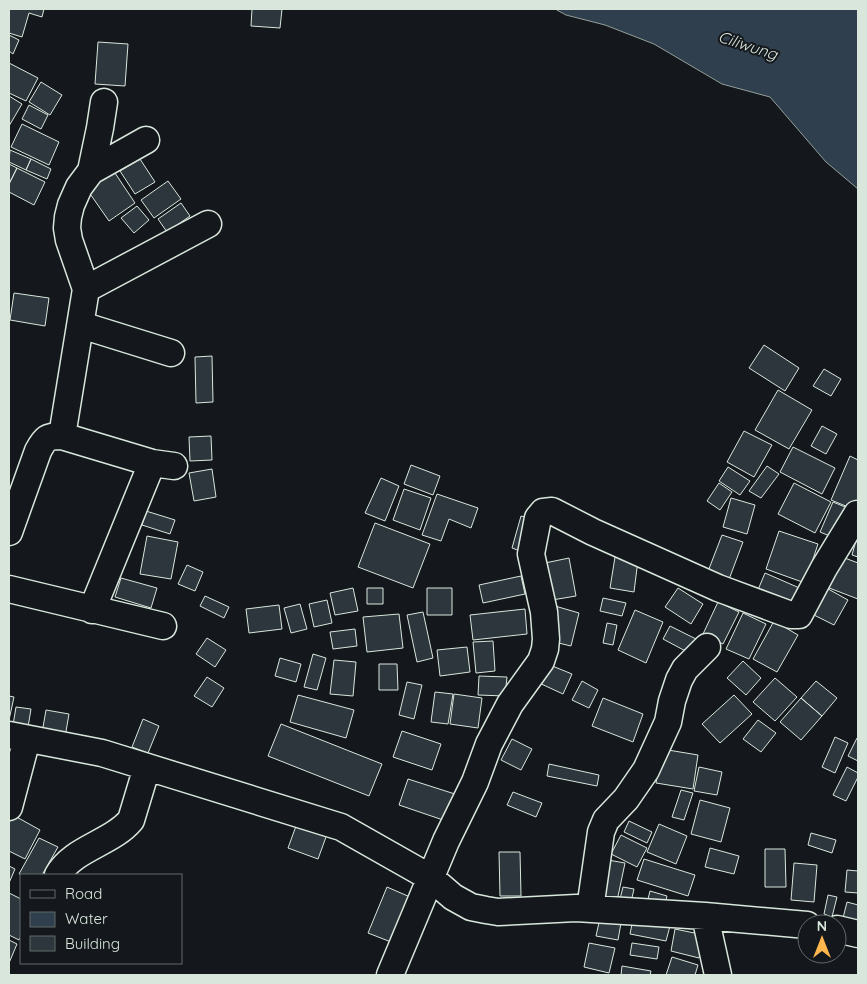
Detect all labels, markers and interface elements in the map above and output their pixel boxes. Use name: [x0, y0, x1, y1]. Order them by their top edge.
water label: Ciliwung: [716, 26, 781, 64]
legend: [20, 874, 182, 964]
text: Road: [65, 884, 102, 903]
text: Water: [65, 909, 108, 928]
north arrow: [797, 914, 847, 964]
text: N: [817, 917, 827, 935]
text: Building: [65, 934, 120, 953]

